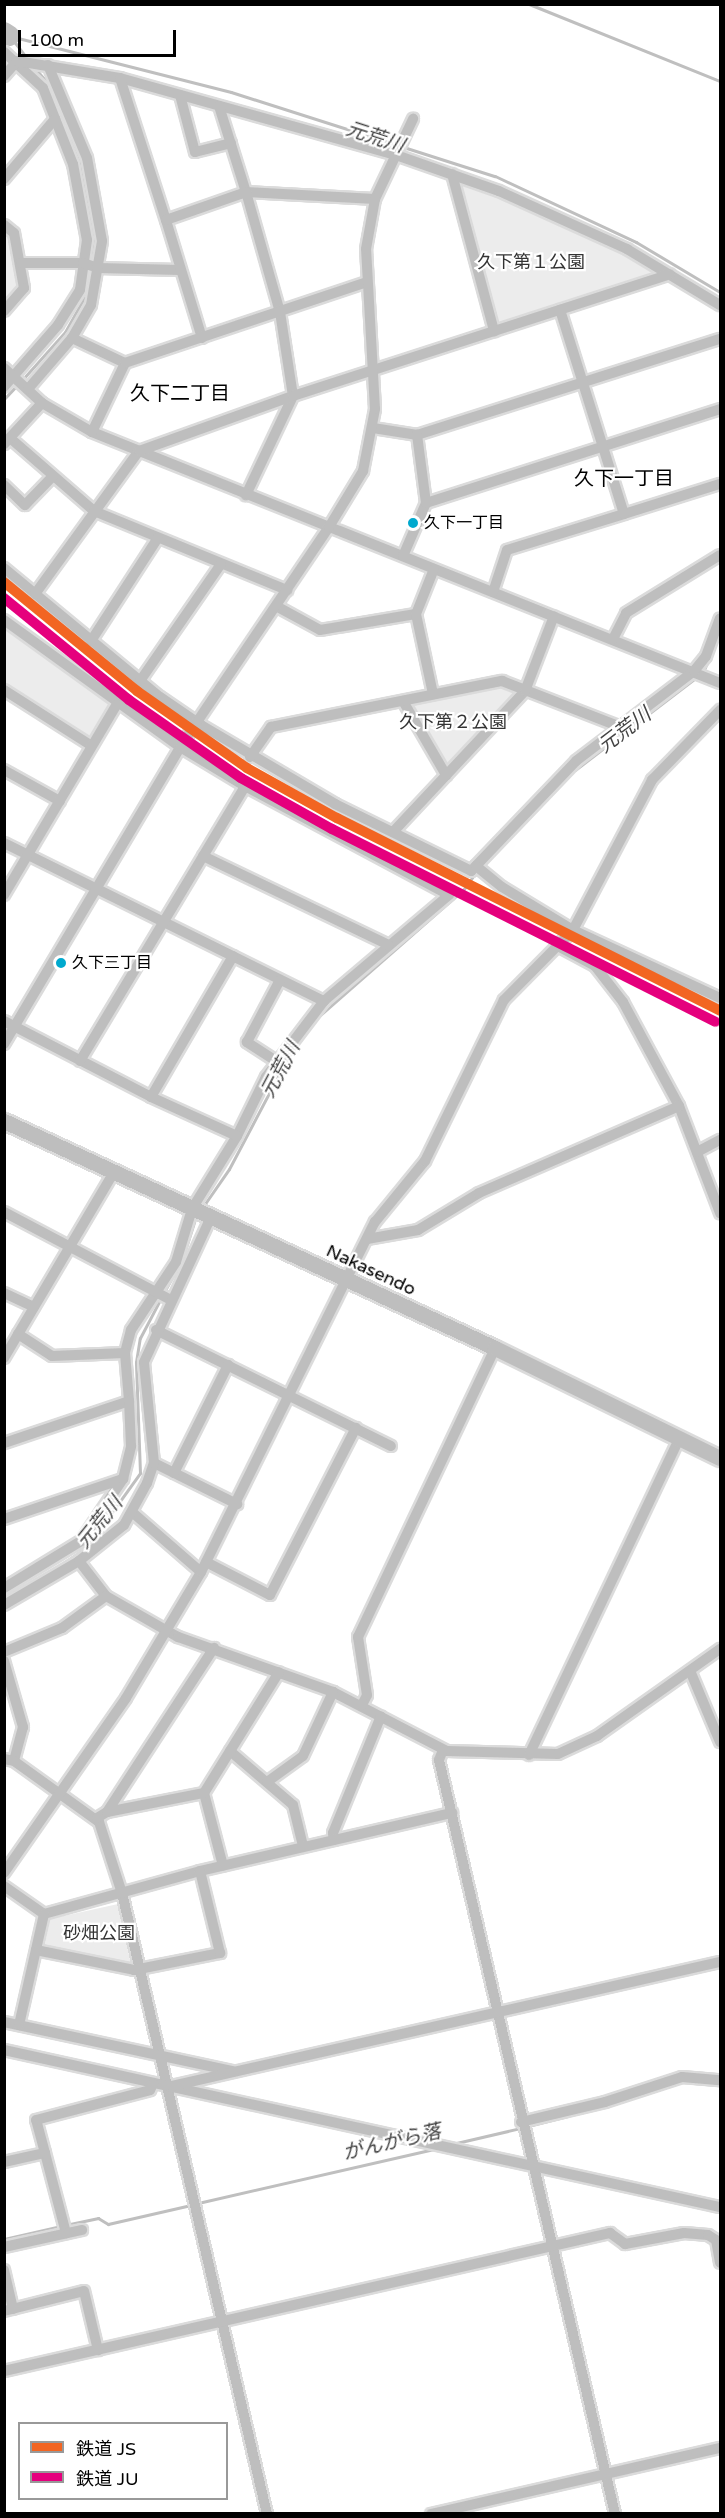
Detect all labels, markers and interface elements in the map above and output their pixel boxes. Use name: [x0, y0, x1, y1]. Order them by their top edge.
scale bar: [21, 18, 178, 56]
text: 100 m: [29, 29, 84, 51]
water label: 元荒川: [343, 117, 407, 159]
park label: 久下第１公園: [477, 251, 585, 273]
district label: 久下二丁目: [130, 382, 230, 406]
district label: 久下一丁目: [574, 467, 674, 491]
place label: 久下一丁目: [424, 513, 504, 533]
marker: 久下一丁目: [407, 517, 419, 529]
water label: 元荒川: [594, 703, 656, 759]
park label: 久下第２公園: [399, 711, 507, 733]
place label: 久下三丁目: [72, 953, 152, 973]
marker: 久下三丁目: [55, 957, 67, 969]
water label: 元荒川: [256, 1038, 306, 1102]
street label: Nakasendo: [323, 1240, 419, 1300]
water label: 元荒川: [72, 1492, 128, 1554]
park label: 砂畑公園: [63, 1922, 135, 1944]
water label: がんがら落: [341, 2120, 443, 2166]
legend: [18, 2422, 228, 2500]
text: 鉄道 JS: [76, 2438, 136, 2460]
text: 鉄道 JU: [76, 2468, 139, 2490]

